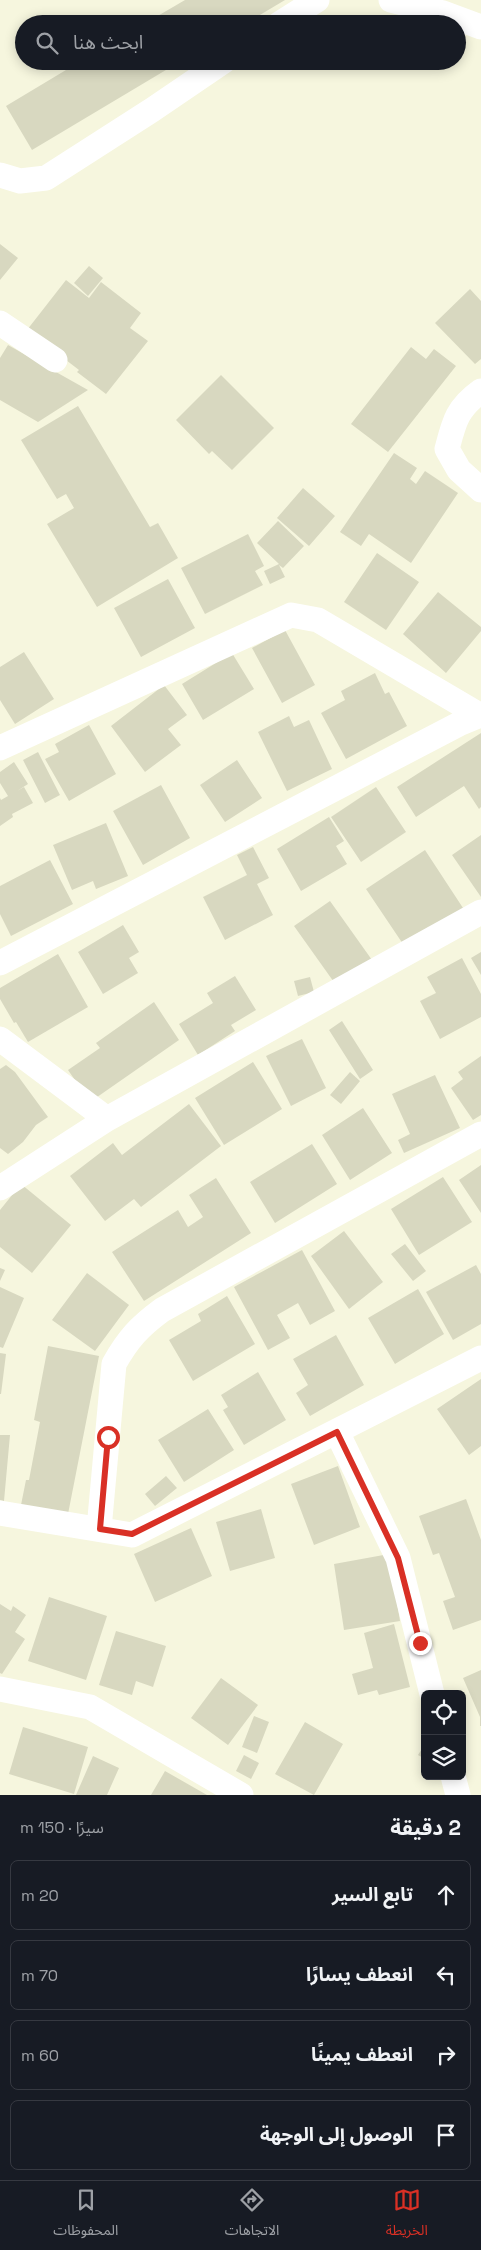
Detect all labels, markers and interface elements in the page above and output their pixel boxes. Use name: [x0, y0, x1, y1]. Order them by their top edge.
search box: [15, 15, 466, 70]
icon: search: [33, 29, 61, 57]
text: ابحث هنا: [73, 30, 143, 55]
route start: [97, 1426, 120, 1449]
route end: [409, 1632, 432, 1655]
map controls: [421, 1690, 466, 1780]
button: locate: [421, 1690, 466, 1735]
button: layers: [421, 1735, 466, 1780]
text: 2 دقيقة: [390, 1814, 461, 1841]
text: سيرًا · 150 m: [20, 1817, 104, 1838]
icon: ahead: [432, 1881, 460, 1909]
text: تابع السير: [332, 1882, 413, 1907]
text: 20 m: [21, 1885, 59, 1906]
icon: left: [432, 1961, 460, 1989]
text: انعطف يسارًا: [306, 1962, 413, 1987]
text: 70 m: [21, 1965, 58, 1986]
icon: right: [432, 2041, 460, 2069]
text: انعطف يمينًا: [311, 2042, 413, 2067]
text: 60 m: [21, 2045, 59, 2066]
icon: arrive: [432, 2121, 460, 2149]
text: الوصول إلى الوجهة: [260, 2122, 413, 2147]
tab: المحفوظات: [53, 2186, 118, 2245]
tab: الاتجاهات: [225, 2186, 279, 2245]
tab: الخريطة: [386, 2186, 428, 2245]

